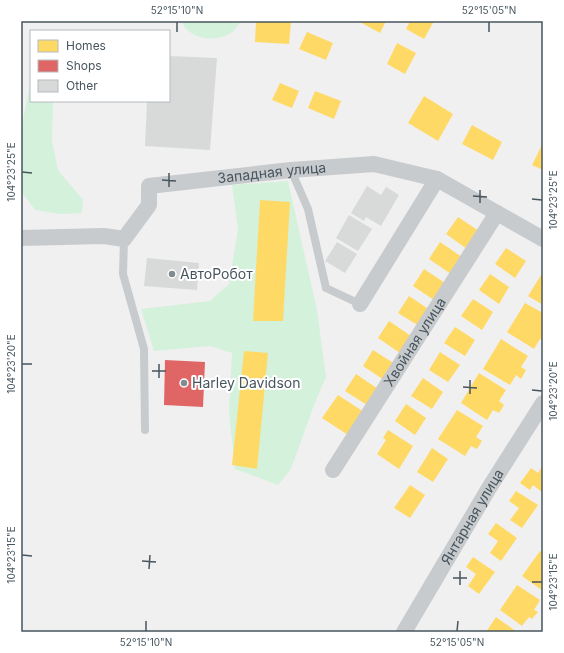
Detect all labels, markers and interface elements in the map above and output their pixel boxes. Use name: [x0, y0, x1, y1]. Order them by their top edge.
text: 52°15'10"N: [151, 4, 203, 16]
text: 52°15'05"N: [462, 4, 516, 16]
legend: [30, 30, 170, 102]
text: Homes: [66, 38, 106, 53]
text: Shops: [66, 58, 102, 73]
text: Other: [66, 78, 98, 93]
text: 104°23'25"E: [5, 142, 17, 202]
street label: Западная улица: [217, 158, 327, 186]
text: 104°23'25"E: [547, 170, 559, 230]
place label: АвтоРобот: [180, 265, 253, 282]
marker: АвтоРобот: [167, 269, 177, 279]
street label: Хвойная улица: [380, 294, 449, 389]
text: 104°23'20"E: [5, 334, 17, 394]
text: 104°23'20"E: [547, 361, 559, 421]
place label: Harley Davidson: [192, 374, 301, 391]
marker: Harley Davidson: [179, 378, 189, 388]
street label: Янтарная улица: [437, 466, 507, 567]
text: 104°23'15"E: [5, 526, 17, 584]
text: 104°23'15"E: [547, 553, 559, 611]
text: 52°15'10"N: [120, 636, 172, 648]
text: 52°15'05"N: [430, 636, 484, 648]

